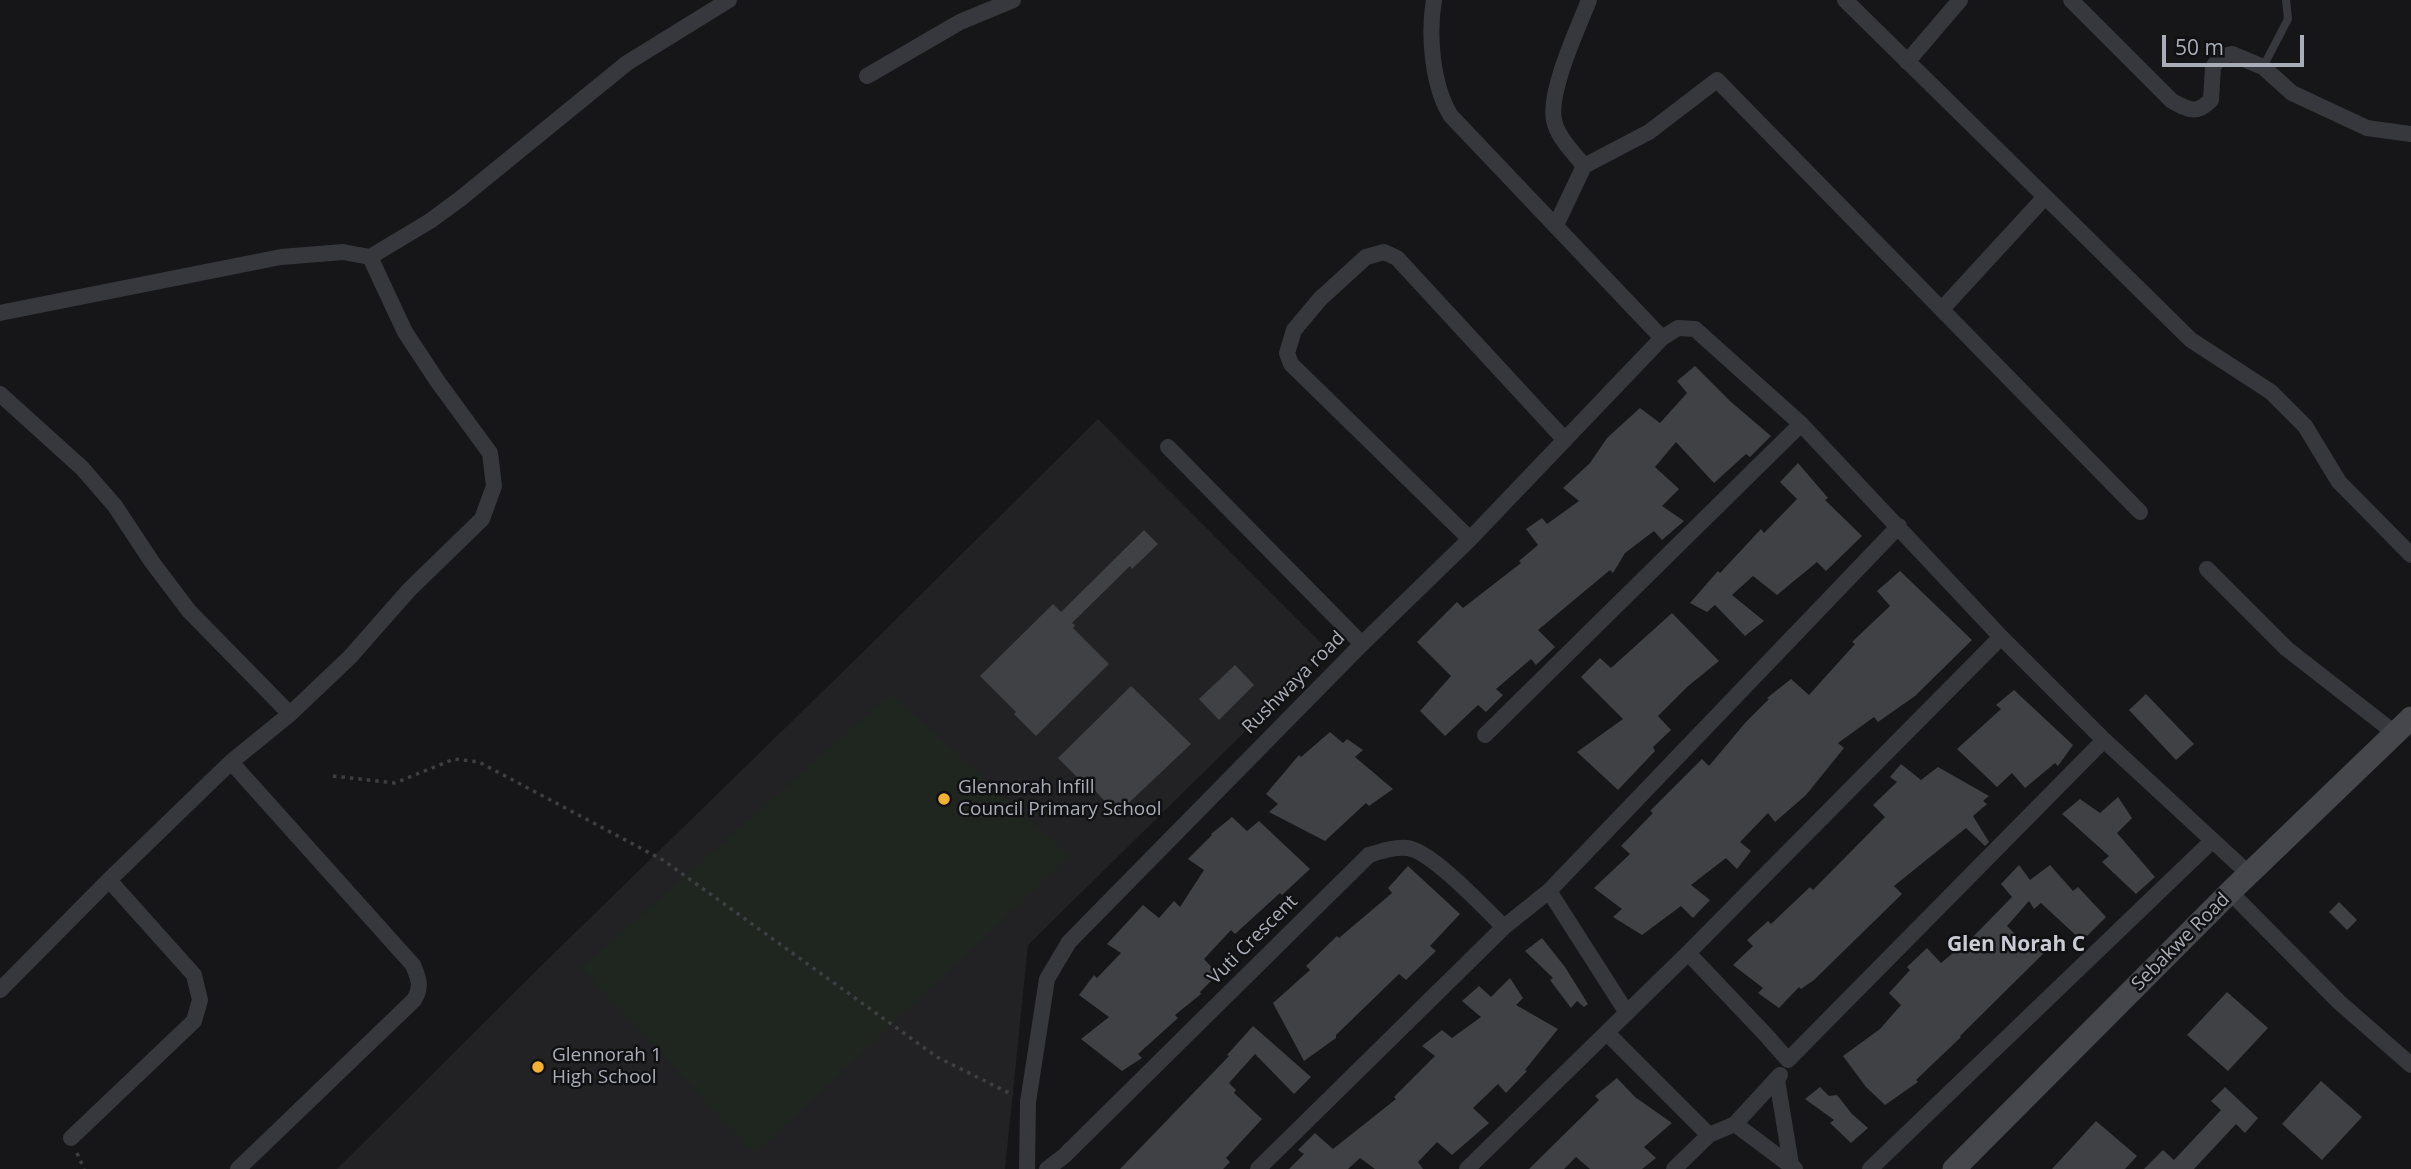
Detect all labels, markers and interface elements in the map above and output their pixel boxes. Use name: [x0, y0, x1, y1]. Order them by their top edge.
scale bar: [2166, 21, 2308, 65]
text: 50 m: [2175, 33, 2224, 61]
street label: Rushwaya road: [1238, 627, 1350, 739]
place label: Glennorah Infill Council Primary School: [958, 777, 1162, 821]
marker: Glennorah Infill Council Primary School: [936, 791, 952, 807]
street label: Sebakwe Road: [2127, 888, 2235, 996]
street label: Vuti Crescent: [1204, 891, 1302, 989]
district label: Glen Norah C: [1947, 932, 2085, 958]
place label: Glennorah 1 High School: [552, 1045, 662, 1089]
marker: Glennorah 1 High School: [530, 1059, 546, 1075]

